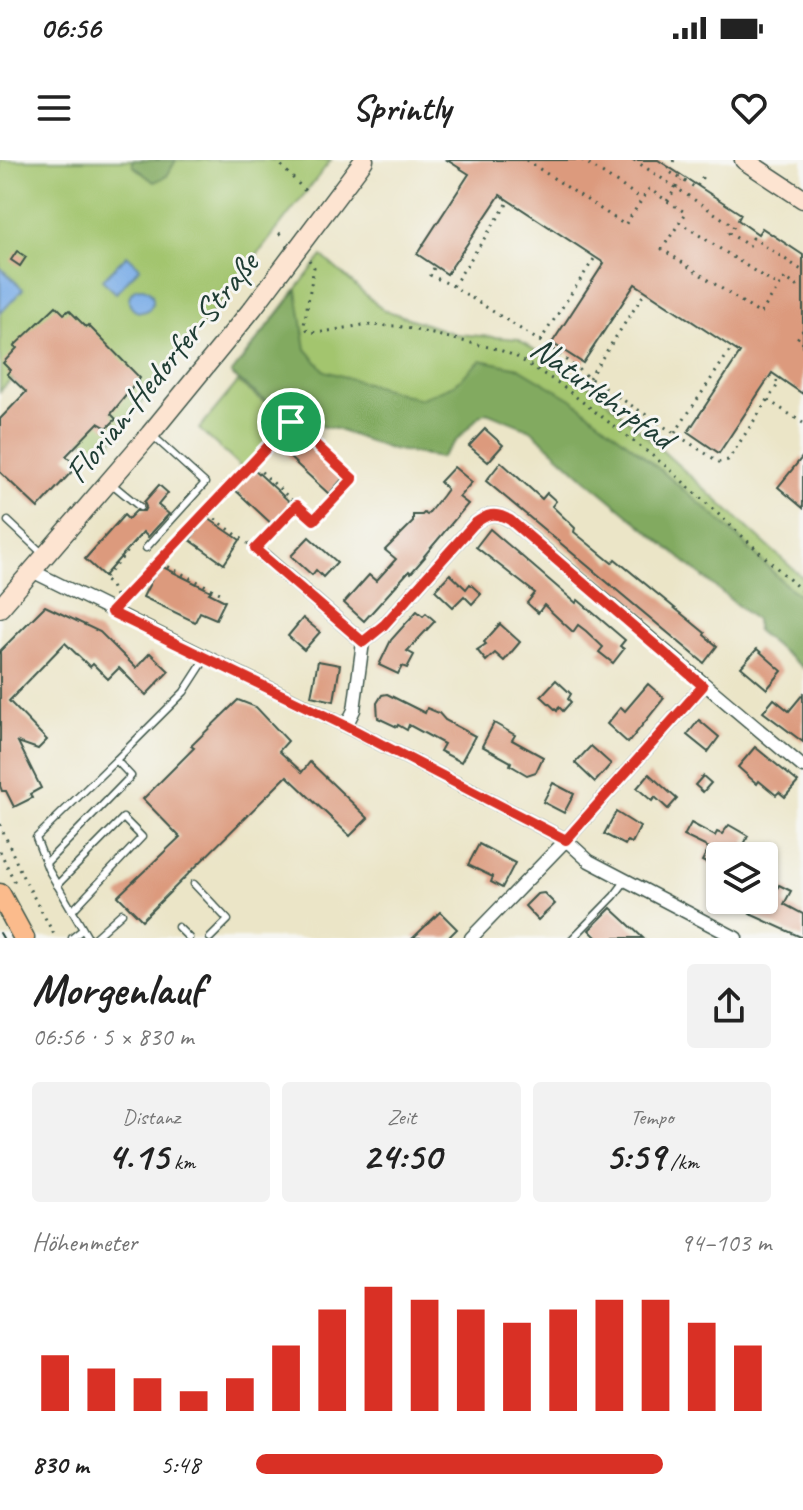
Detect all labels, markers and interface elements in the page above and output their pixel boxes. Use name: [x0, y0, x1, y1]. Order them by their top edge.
text: 06:56: [40, 9, 101, 47]
text: Sprintly: [352, 85, 451, 131]
icon: menu: [32, 86, 76, 130]
icon: heart: [727, 86, 771, 130]
street label: Florian-Hedorfer-Straße: [55, 241, 270, 492]
street label: Naturlehrpfad: [523, 326, 687, 462]
pin: [257, 388, 325, 456]
icon: arrive: [269, 400, 313, 444]
map controls: [706, 842, 778, 914]
button: layers: [706, 842, 778, 914]
text: Morgenlauf: [32, 962, 203, 1017]
button: share: [687, 964, 771, 1048]
text: 06:56 · 5 × 830 m: [32, 1020, 193, 1053]
text: Distanz: [122, 1103, 180, 1131]
text: Zeit: [387, 1103, 416, 1131]
text: Tempo: [630, 1103, 674, 1131]
text: 4.15: [107, 1131, 168, 1181]
text: 24:50: [362, 1131, 441, 1181]
text: 5:59: [605, 1131, 665, 1181]
text: km: [168, 1148, 195, 1176]
text: /km: [665, 1148, 699, 1176]
text: Höhenmeter: [32, 1226, 137, 1259]
text: 94–103 m: [680, 1226, 771, 1259]
text: 830 m: [32, 1448, 88, 1481]
text: 5:48: [160, 1448, 200, 1481]

